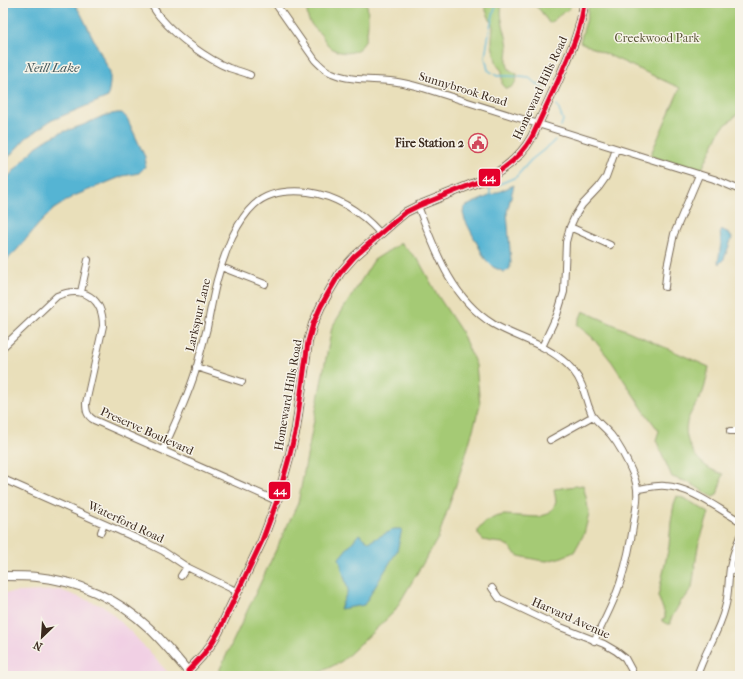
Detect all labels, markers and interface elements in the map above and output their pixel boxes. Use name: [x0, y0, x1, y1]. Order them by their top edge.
park label: Creekwood Park: [615, 31, 700, 45]
street label: Homeward Hills Road: [510, 33, 570, 142]
water label: Neill Lake: [24, 60, 80, 75]
street label: Sunnybrook Road: [417, 69, 509, 109]
public building icon: Fire Station 2: [467, 132, 489, 154]
place label: Fire Station 2: [394, 136, 465, 150]
line badge: 44: [478, 168, 501, 187]
text: 44: [481, 171, 496, 184]
street label: Larkspur Lane: [183, 277, 213, 353]
street label: Homeward Hills Road: [271, 338, 305, 452]
street label: Preserve Boulevard: [98, 404, 196, 458]
line badge: 44: [268, 481, 291, 500]
text: 44: [272, 484, 287, 497]
street label: Waterford Road: [85, 498, 167, 546]
street label: Harvard Avenue: [530, 594, 612, 642]
north arrow: [22, 617, 62, 657]
text: N: [31, 638, 45, 653]

